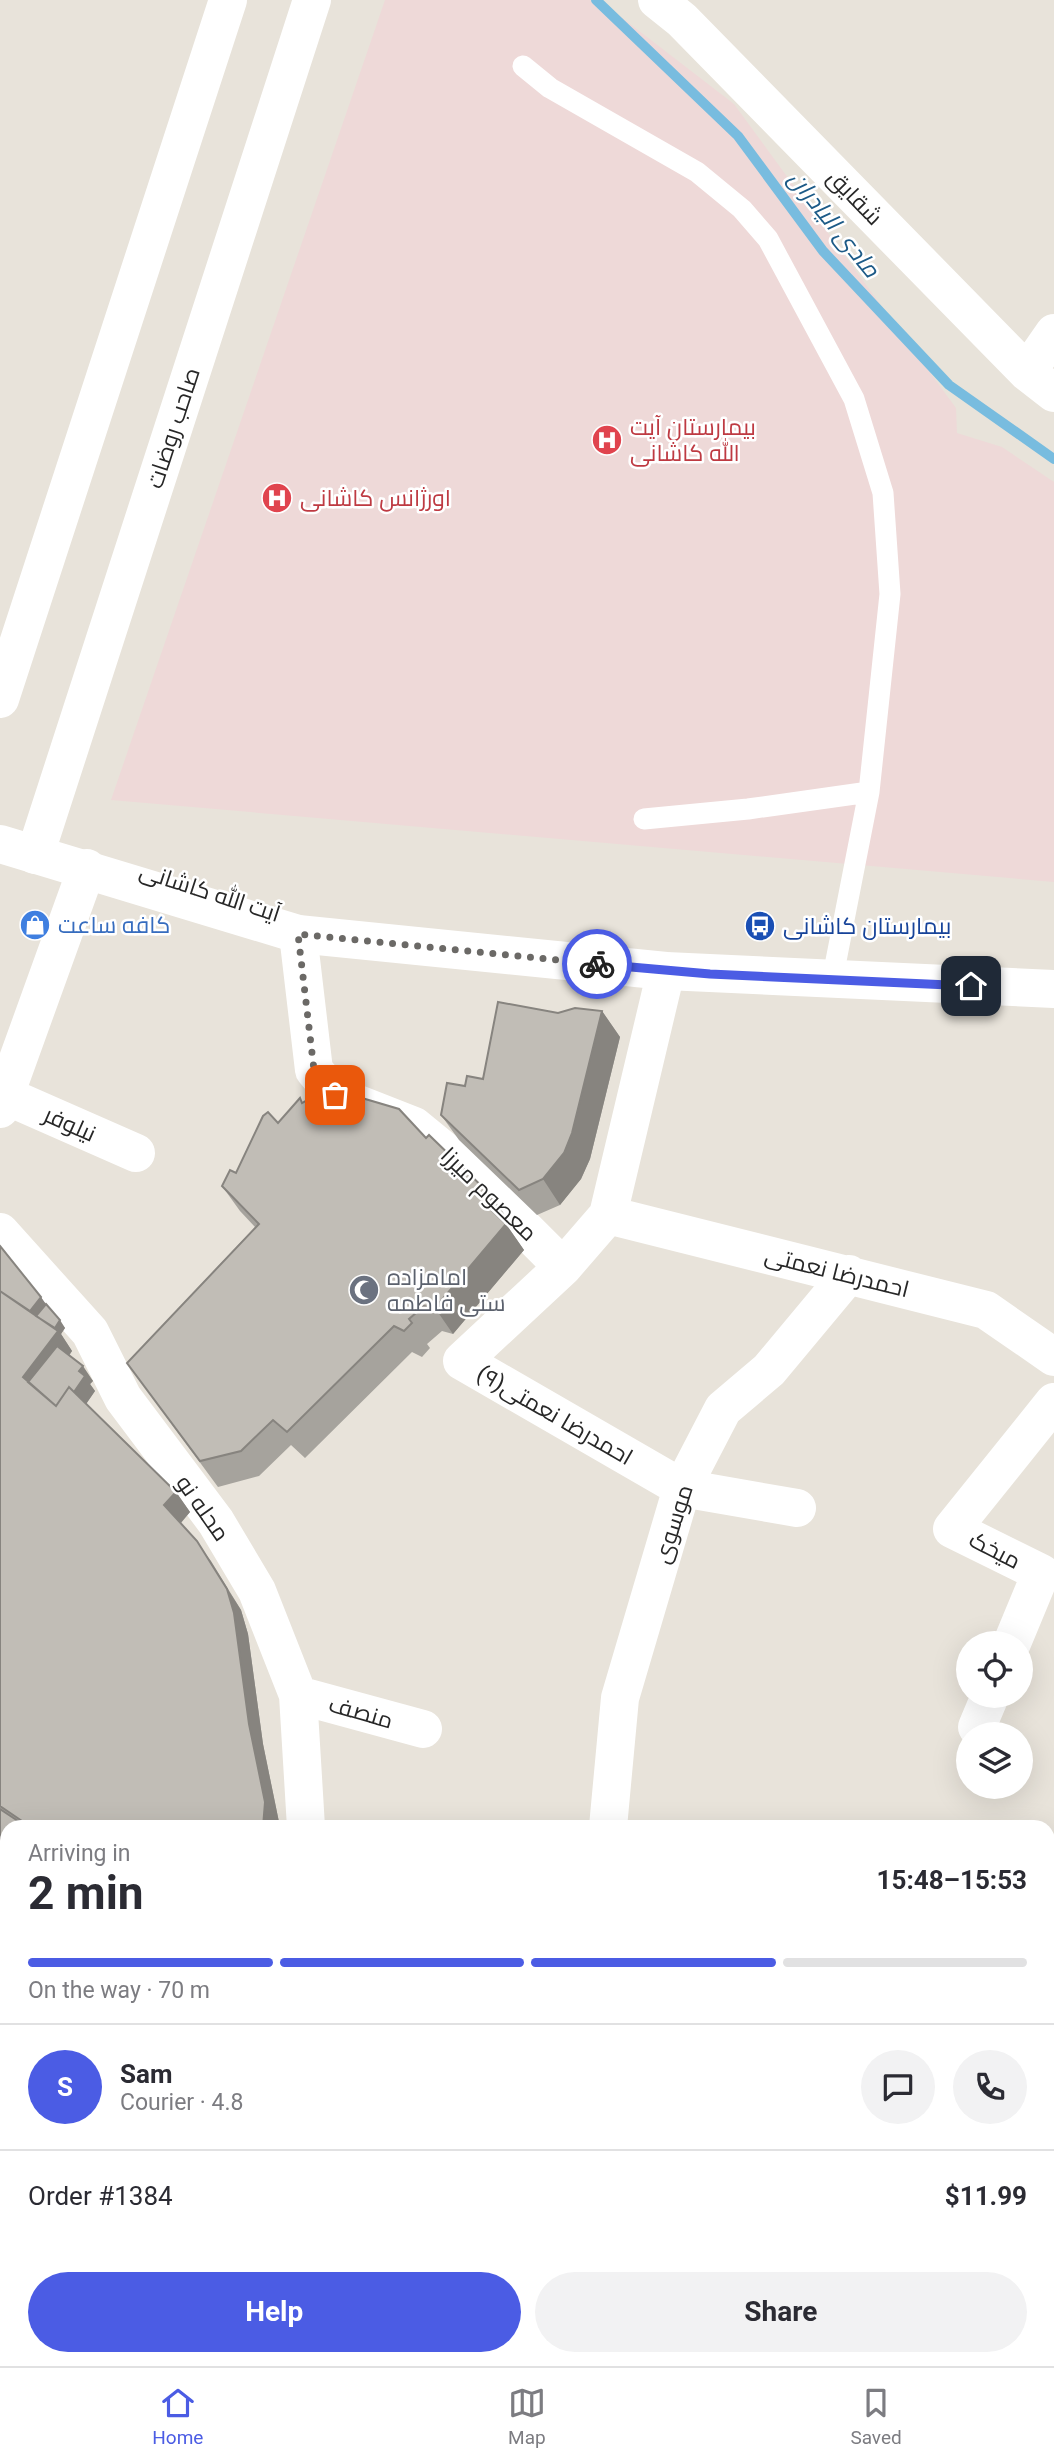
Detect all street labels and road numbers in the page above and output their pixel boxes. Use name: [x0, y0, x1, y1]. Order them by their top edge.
street label: شقایق: [822, 164, 888, 231]
street label: صاحب روضات: [141, 364, 206, 492]
street label: آیت الله کاشانی: [136, 855, 284, 928]
street label: نیلوفر: [38, 1100, 100, 1148]
street label: معصوم میرزا: [434, 1142, 542, 1248]
street label: احمدرضا نعمتی: [762, 1242, 912, 1303]
street label: احمدرضا نعمتی(۹): [472, 1360, 637, 1471]
street label: محله نو: [170, 1470, 235, 1546]
street label: موسوی: [648, 1481, 699, 1567]
street label: میخک: [964, 1526, 1025, 1575]
street label: منصف: [326, 1690, 396, 1734]

